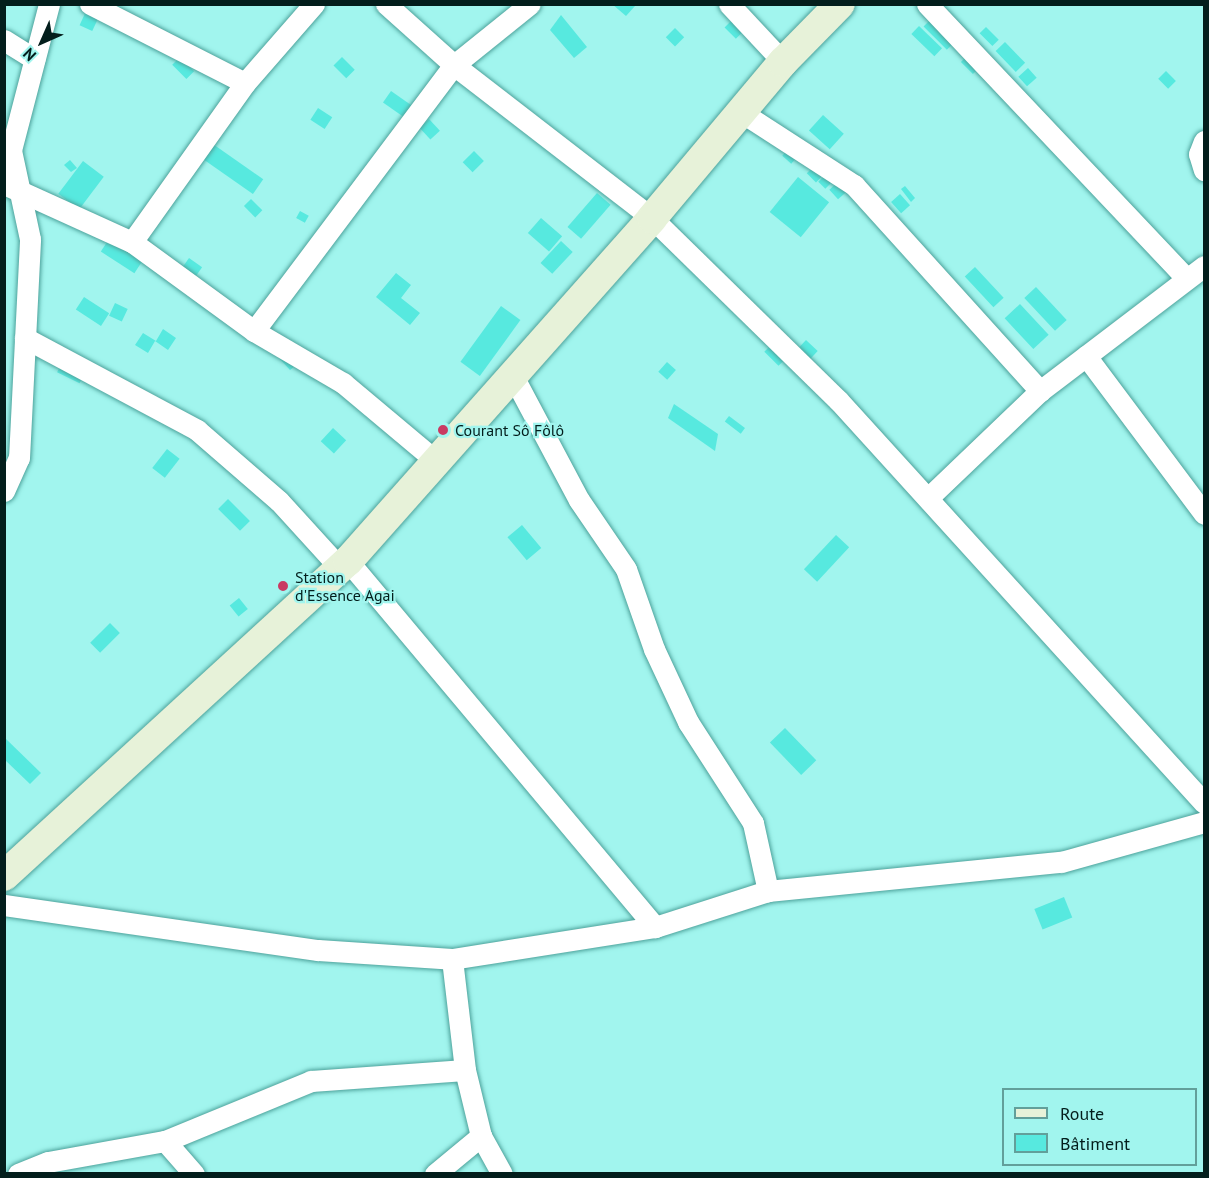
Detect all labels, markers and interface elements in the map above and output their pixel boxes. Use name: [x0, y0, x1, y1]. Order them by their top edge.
north arrow: [12, 12, 72, 72]
text: N: [18, 44, 40, 66]
place label: Courant Sô Fôlô: [455, 420, 564, 440]
marker: Courant Sô Fôlô: [436, 423, 450, 437]
place label: Station d'Essence Agai: [295, 567, 395, 605]
marker: Station d'Essence Agai: [276, 579, 290, 593]
legend: [1002, 1088, 1197, 1166]
text: Route: [1060, 1102, 1104, 1125]
text: Bâtiment: [1060, 1132, 1130, 1155]

